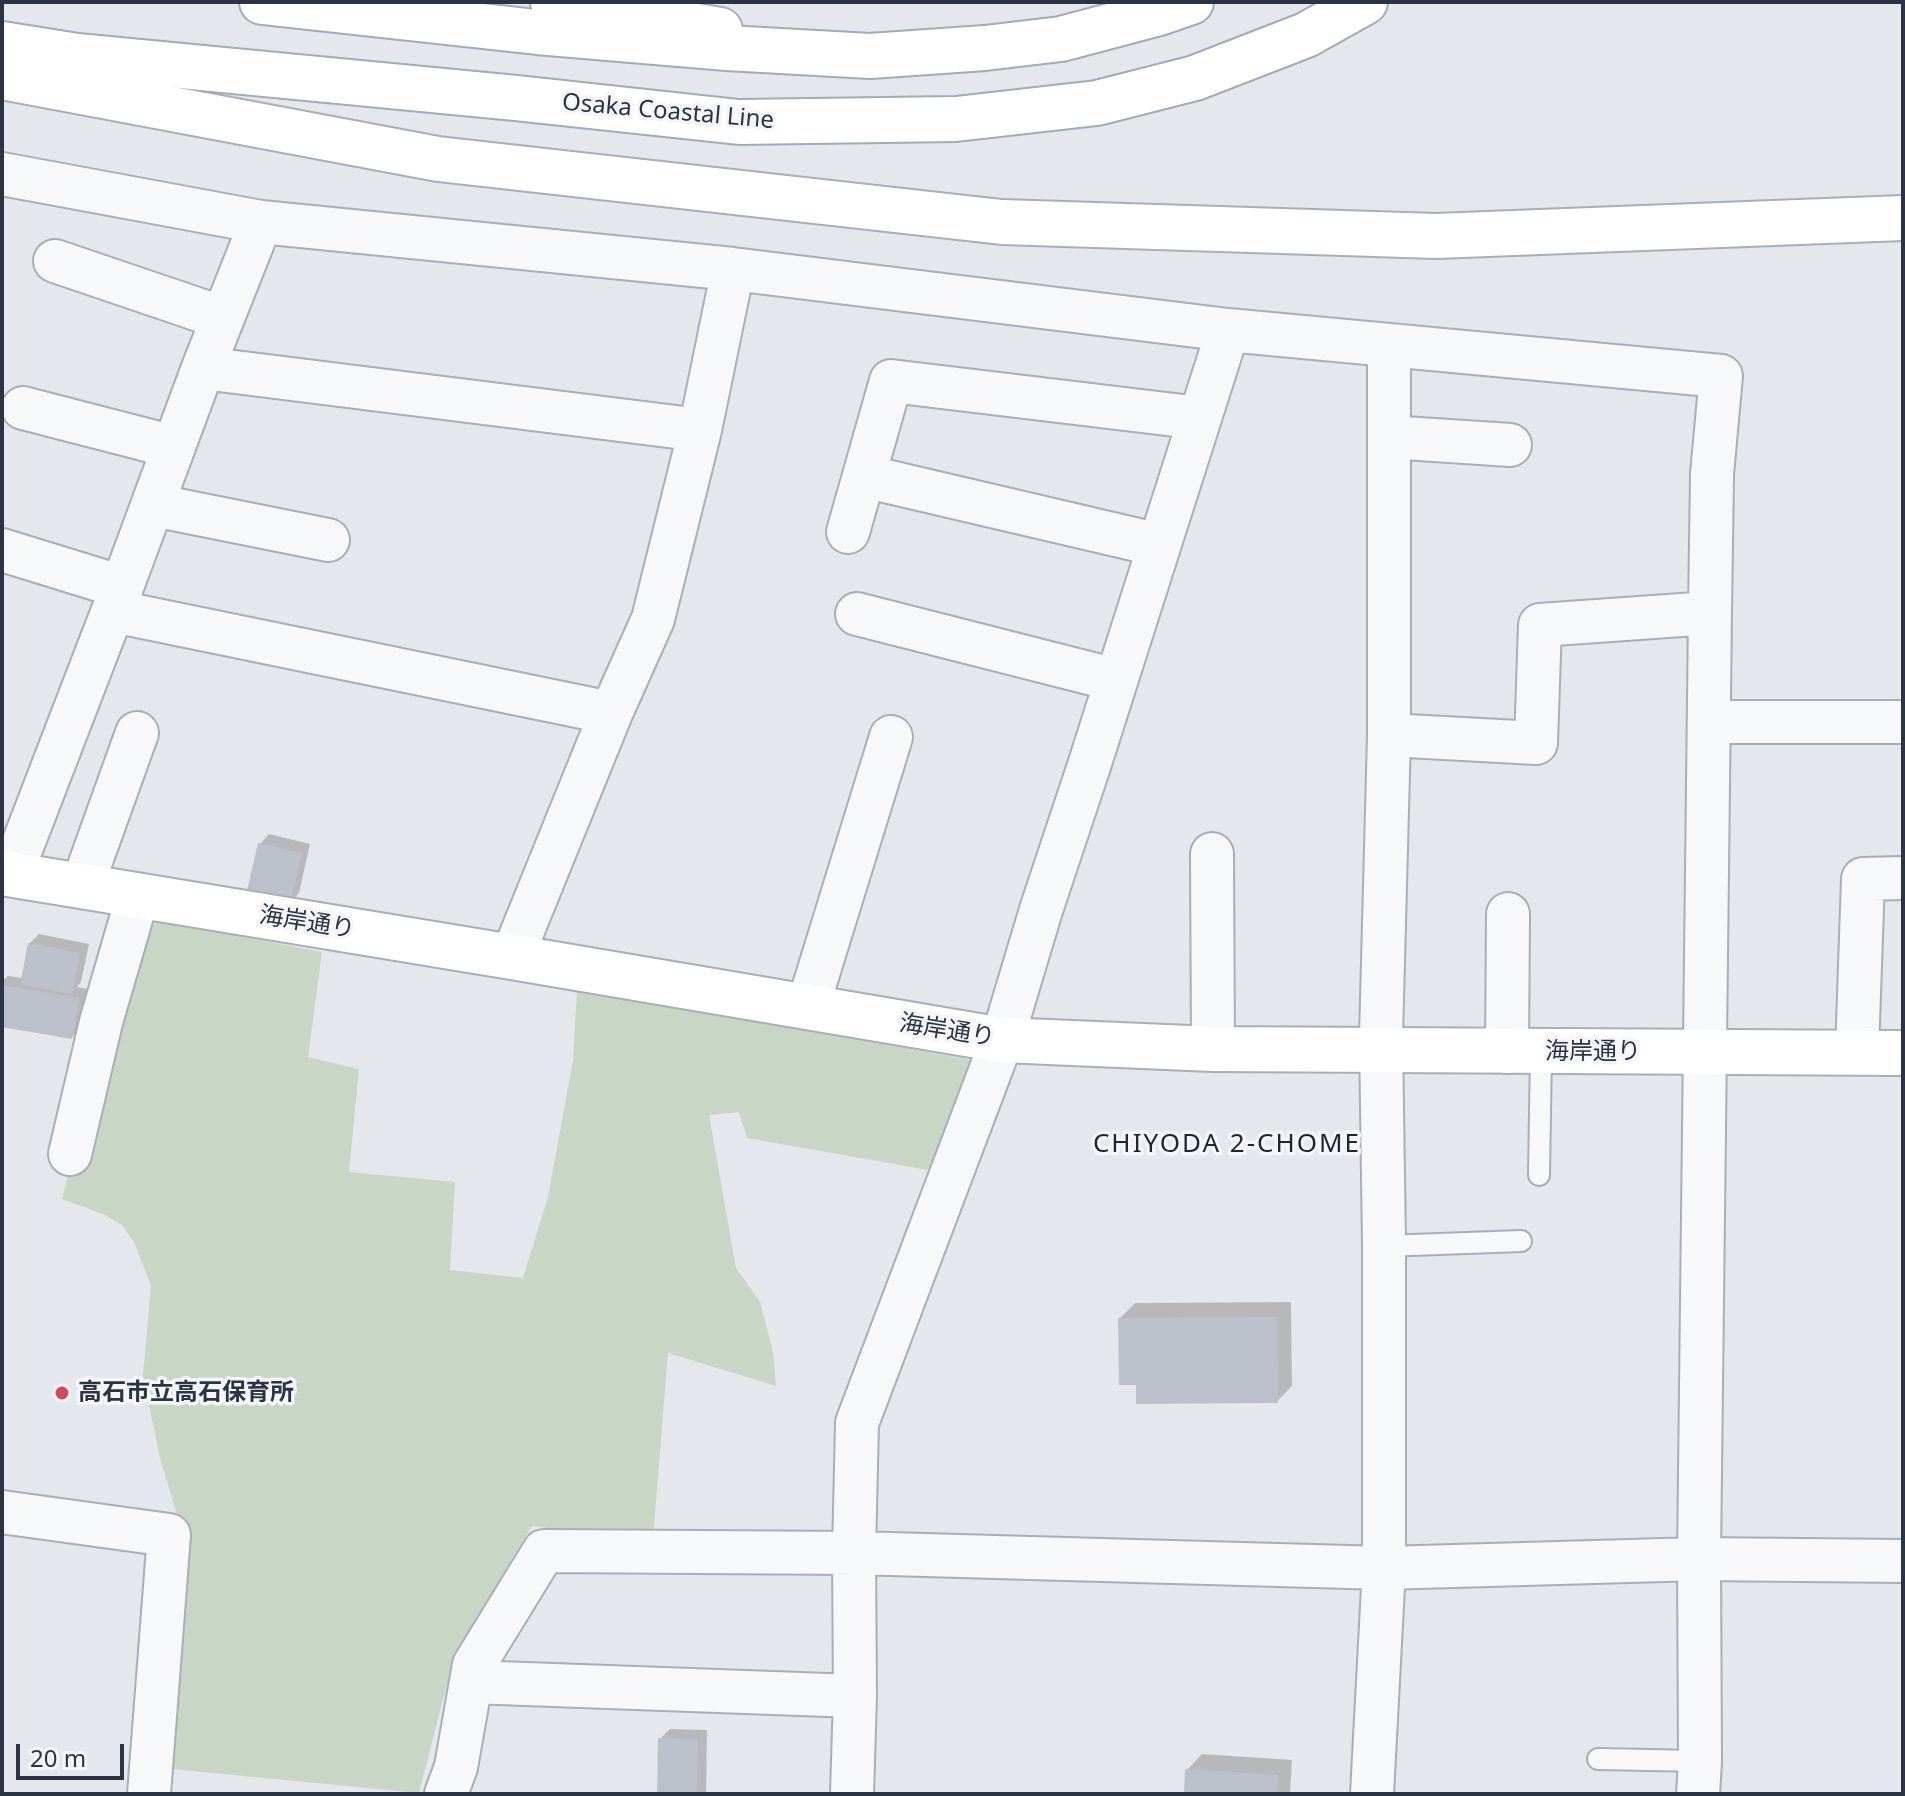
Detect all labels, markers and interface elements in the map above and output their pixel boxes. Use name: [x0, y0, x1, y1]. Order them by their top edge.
street label: Osaka Coastal Line: [561, 88, 775, 136]
street label: 海岸通り: [257, 901, 357, 945]
street label: 海岸通り: [897, 1009, 997, 1053]
street label: 海岸通り: [1545, 1038, 1641, 1066]
district label: CHIYODA 2-CHOME: [1093, 1129, 1361, 1161]
place label: 高石市立高石保育所: [78, 1379, 294, 1407]
marker: 高石市立高石保育所: [53, 1384, 71, 1402]
scale bar: [20, 1728, 128, 1778]
text: 20 m: [30, 1741, 86, 1774]

